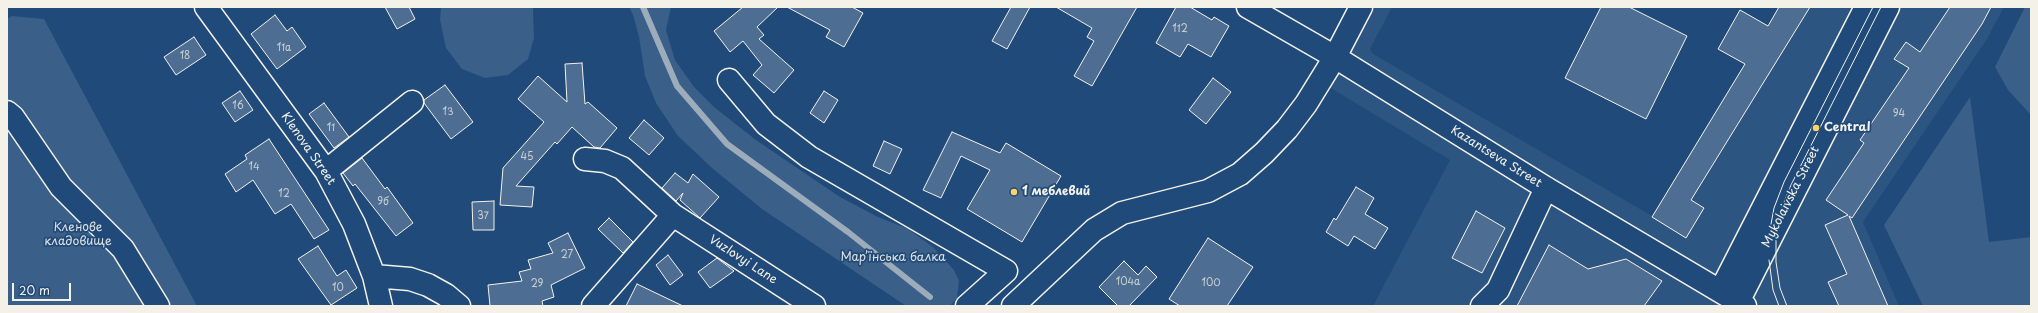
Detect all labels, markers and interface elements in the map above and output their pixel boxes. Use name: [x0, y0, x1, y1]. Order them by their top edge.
house number: 112: [1172, 23, 1188, 35]
house number: 11а: [277, 42, 291, 54]
house number: 18: [180, 50, 190, 62]
house number: 16: [232, 100, 244, 112]
house number: 13: [442, 106, 454, 118]
house number: 94: [1893, 108, 1905, 120]
street label: Klenova Street: [278, 110, 338, 188]
place label: Central: [1824, 121, 1870, 135]
house number: 11: [327, 122, 335, 134]
street label: Kazantseva Street: [1448, 123, 1544, 191]
marker: Central: [1811, 123, 1821, 133]
street label: Mykolaivska Street: [1759, 144, 1823, 250]
house number: 45: [521, 151, 533, 163]
house number: 14: [248, 161, 260, 173]
place label: 1 меблевий: [1022, 185, 1090, 199]
marker: 1 меблевий: [1009, 187, 1019, 197]
house number: 12: [278, 188, 290, 200]
house number: 9б: [377, 196, 389, 208]
house number: 37: [477, 210, 489, 222]
park label: Кленове кладовище: [44, 221, 112, 249]
street label: Vuzlovyi Lane: [706, 233, 780, 287]
house number: 27: [561, 249, 573, 261]
park label: Мар’їнська балка: [840, 251, 946, 265]
scale bar: [14, 275, 73, 301]
house number: 104а: [1116, 276, 1140, 288]
house number: 100: [1201, 277, 1221, 289]
house number: 29: [531, 278, 543, 290]
text: 20 m: [19, 281, 50, 299]
house number: 10: [332, 282, 344, 294]

